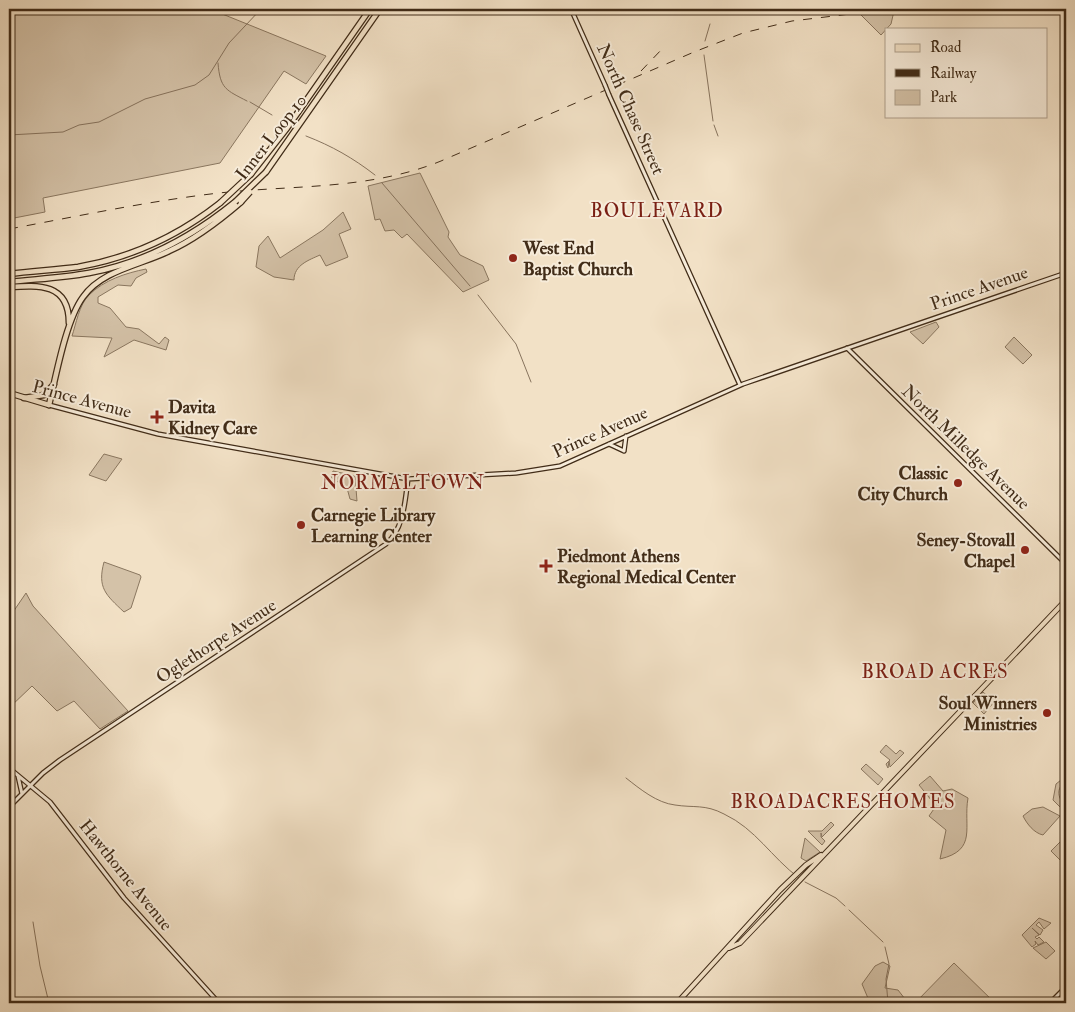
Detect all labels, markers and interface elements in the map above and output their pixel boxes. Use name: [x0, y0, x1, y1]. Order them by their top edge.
legend: [885, 28, 1048, 118]
text: Road: [930, 38, 962, 57]
street label: North Chase Street: [591, 40, 670, 178]
text: Railway: [930, 64, 977, 83]
text: Park: [930, 88, 957, 107]
street label: Inner Loop 10: [231, 90, 312, 185]
district label: BOULEVARD: [590, 199, 724, 223]
place label: West End Baptist Church: [522, 237, 633, 281]
marker: West End Baptist Church: [507, 252, 519, 264]
street label: Prince Avenue: [927, 261, 1031, 316]
street label: Prince Avenue: [30, 375, 134, 424]
street label: North Milledge Avenue: [896, 380, 1035, 515]
place label: Davita Kidney Care: [168, 396, 258, 440]
street label: Prince Avenue: [549, 401, 652, 464]
marker: Davita Kidney Care: [150, 410, 164, 424]
place label: Classic City Church: [858, 462, 949, 506]
district label: NORMALTOWN: [321, 471, 485, 495]
marker: Classic City Church: [952, 477, 964, 489]
place label: Carnegie Library Learning Center: [311, 504, 436, 548]
marker: Carnegie Library Learning Center: [295, 519, 307, 531]
place label: Seney-Stovall Chapel: [917, 529, 1015, 573]
marker: Seney-Stovall Chapel: [1019, 544, 1031, 556]
place label: Piedmont Athens Regional Medical Center: [557, 545, 736, 589]
marker: Piedmont Athens Regional Medical Center: [539, 559, 553, 573]
street label: Oglethorpe Avenue: [152, 594, 281, 689]
district label: BROAD ACRES: [862, 660, 1008, 684]
place label: Soul Winners Ministries: [939, 692, 1037, 736]
marker: Soul Winners Ministries: [1041, 707, 1053, 719]
district label: BROADACRES HOMES: [731, 790, 955, 814]
street label: Hawthorne Avenue: [74, 815, 178, 936]

